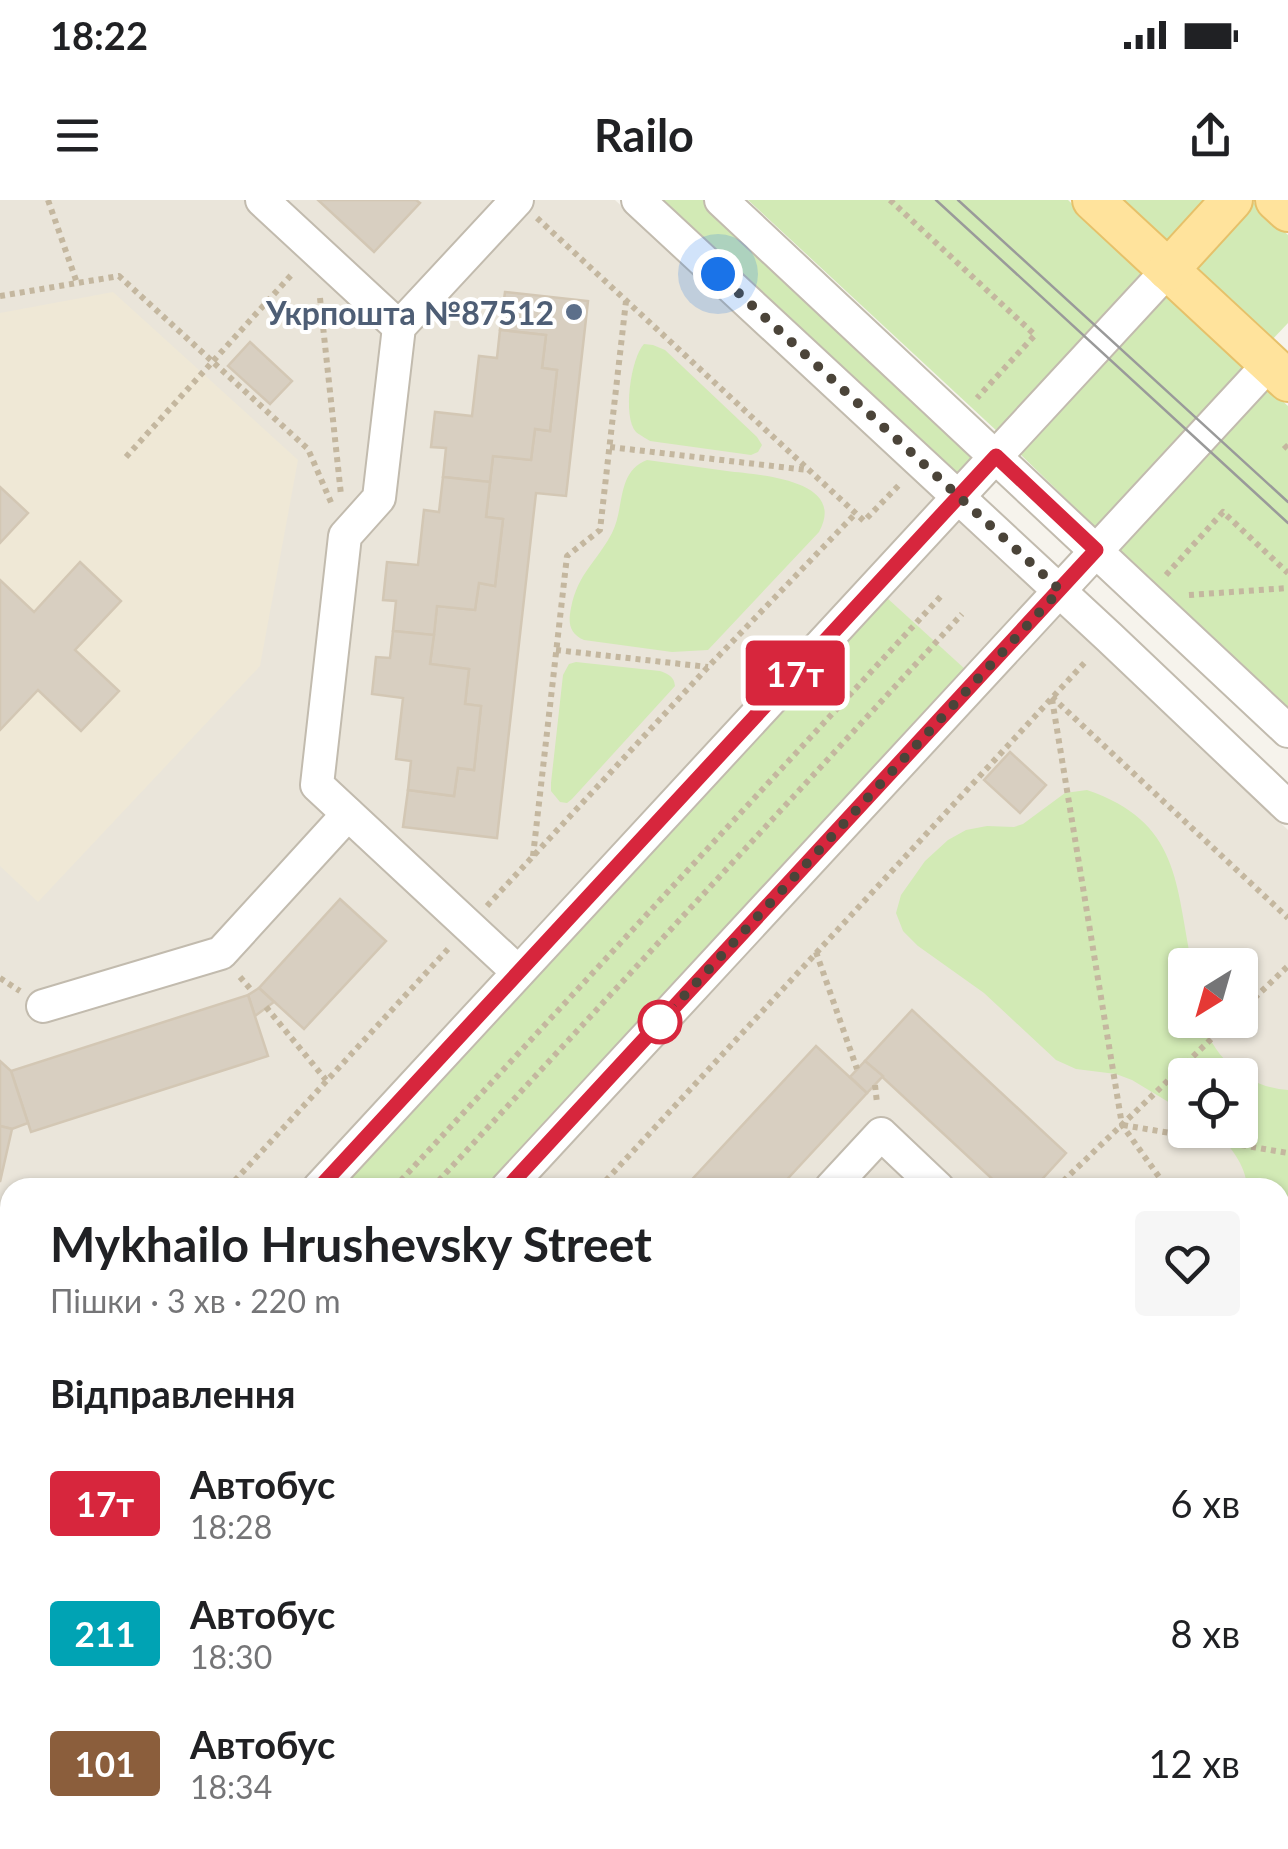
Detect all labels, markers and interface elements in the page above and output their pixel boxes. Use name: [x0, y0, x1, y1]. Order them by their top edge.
text: 18:22: [50, 12, 148, 58]
icon: menu: [50, 108, 105, 163]
text: Railo: [594, 108, 694, 162]
icon: share: [1183, 108, 1238, 163]
your location: [693, 249, 743, 299]
place label: Укрпошта №87512: [265, 293, 554, 332]
marker: Укрпошта №87512: [563, 301, 585, 323]
line badge: 17т: [738, 640, 852, 706]
text: 17т: [766, 652, 824, 694]
north arrow: [1168, 948, 1258, 1038]
map controls: [1168, 948, 1258, 1148]
unlabelled marker: [639, 1001, 681, 1043]
button: locate: [1168, 1058, 1258, 1148]
button: heart: [1135, 1211, 1240, 1316]
text: Mykhailo Hrushevsky Street: [50, 1215, 652, 1272]
text: Пішки · 3 хв · 220 m: [50, 1281, 340, 1320]
text: Відправлення: [50, 1370, 296, 1416]
text: Автобус: [190, 1461, 335, 1507]
text: 6 хв: [1170, 1480, 1240, 1526]
text: 17т: [76, 1482, 134, 1524]
text: 18:28: [190, 1507, 272, 1546]
text: Автобус: [190, 1591, 335, 1637]
text: 8 хв: [1170, 1610, 1240, 1656]
text: 211: [75, 1612, 135, 1654]
text: 18:30: [190, 1637, 272, 1676]
text: Автобус: [190, 1721, 335, 1767]
text: 12 хв: [1148, 1740, 1240, 1786]
text: 101: [75, 1742, 135, 1784]
text: 18:34: [190, 1767, 272, 1806]

